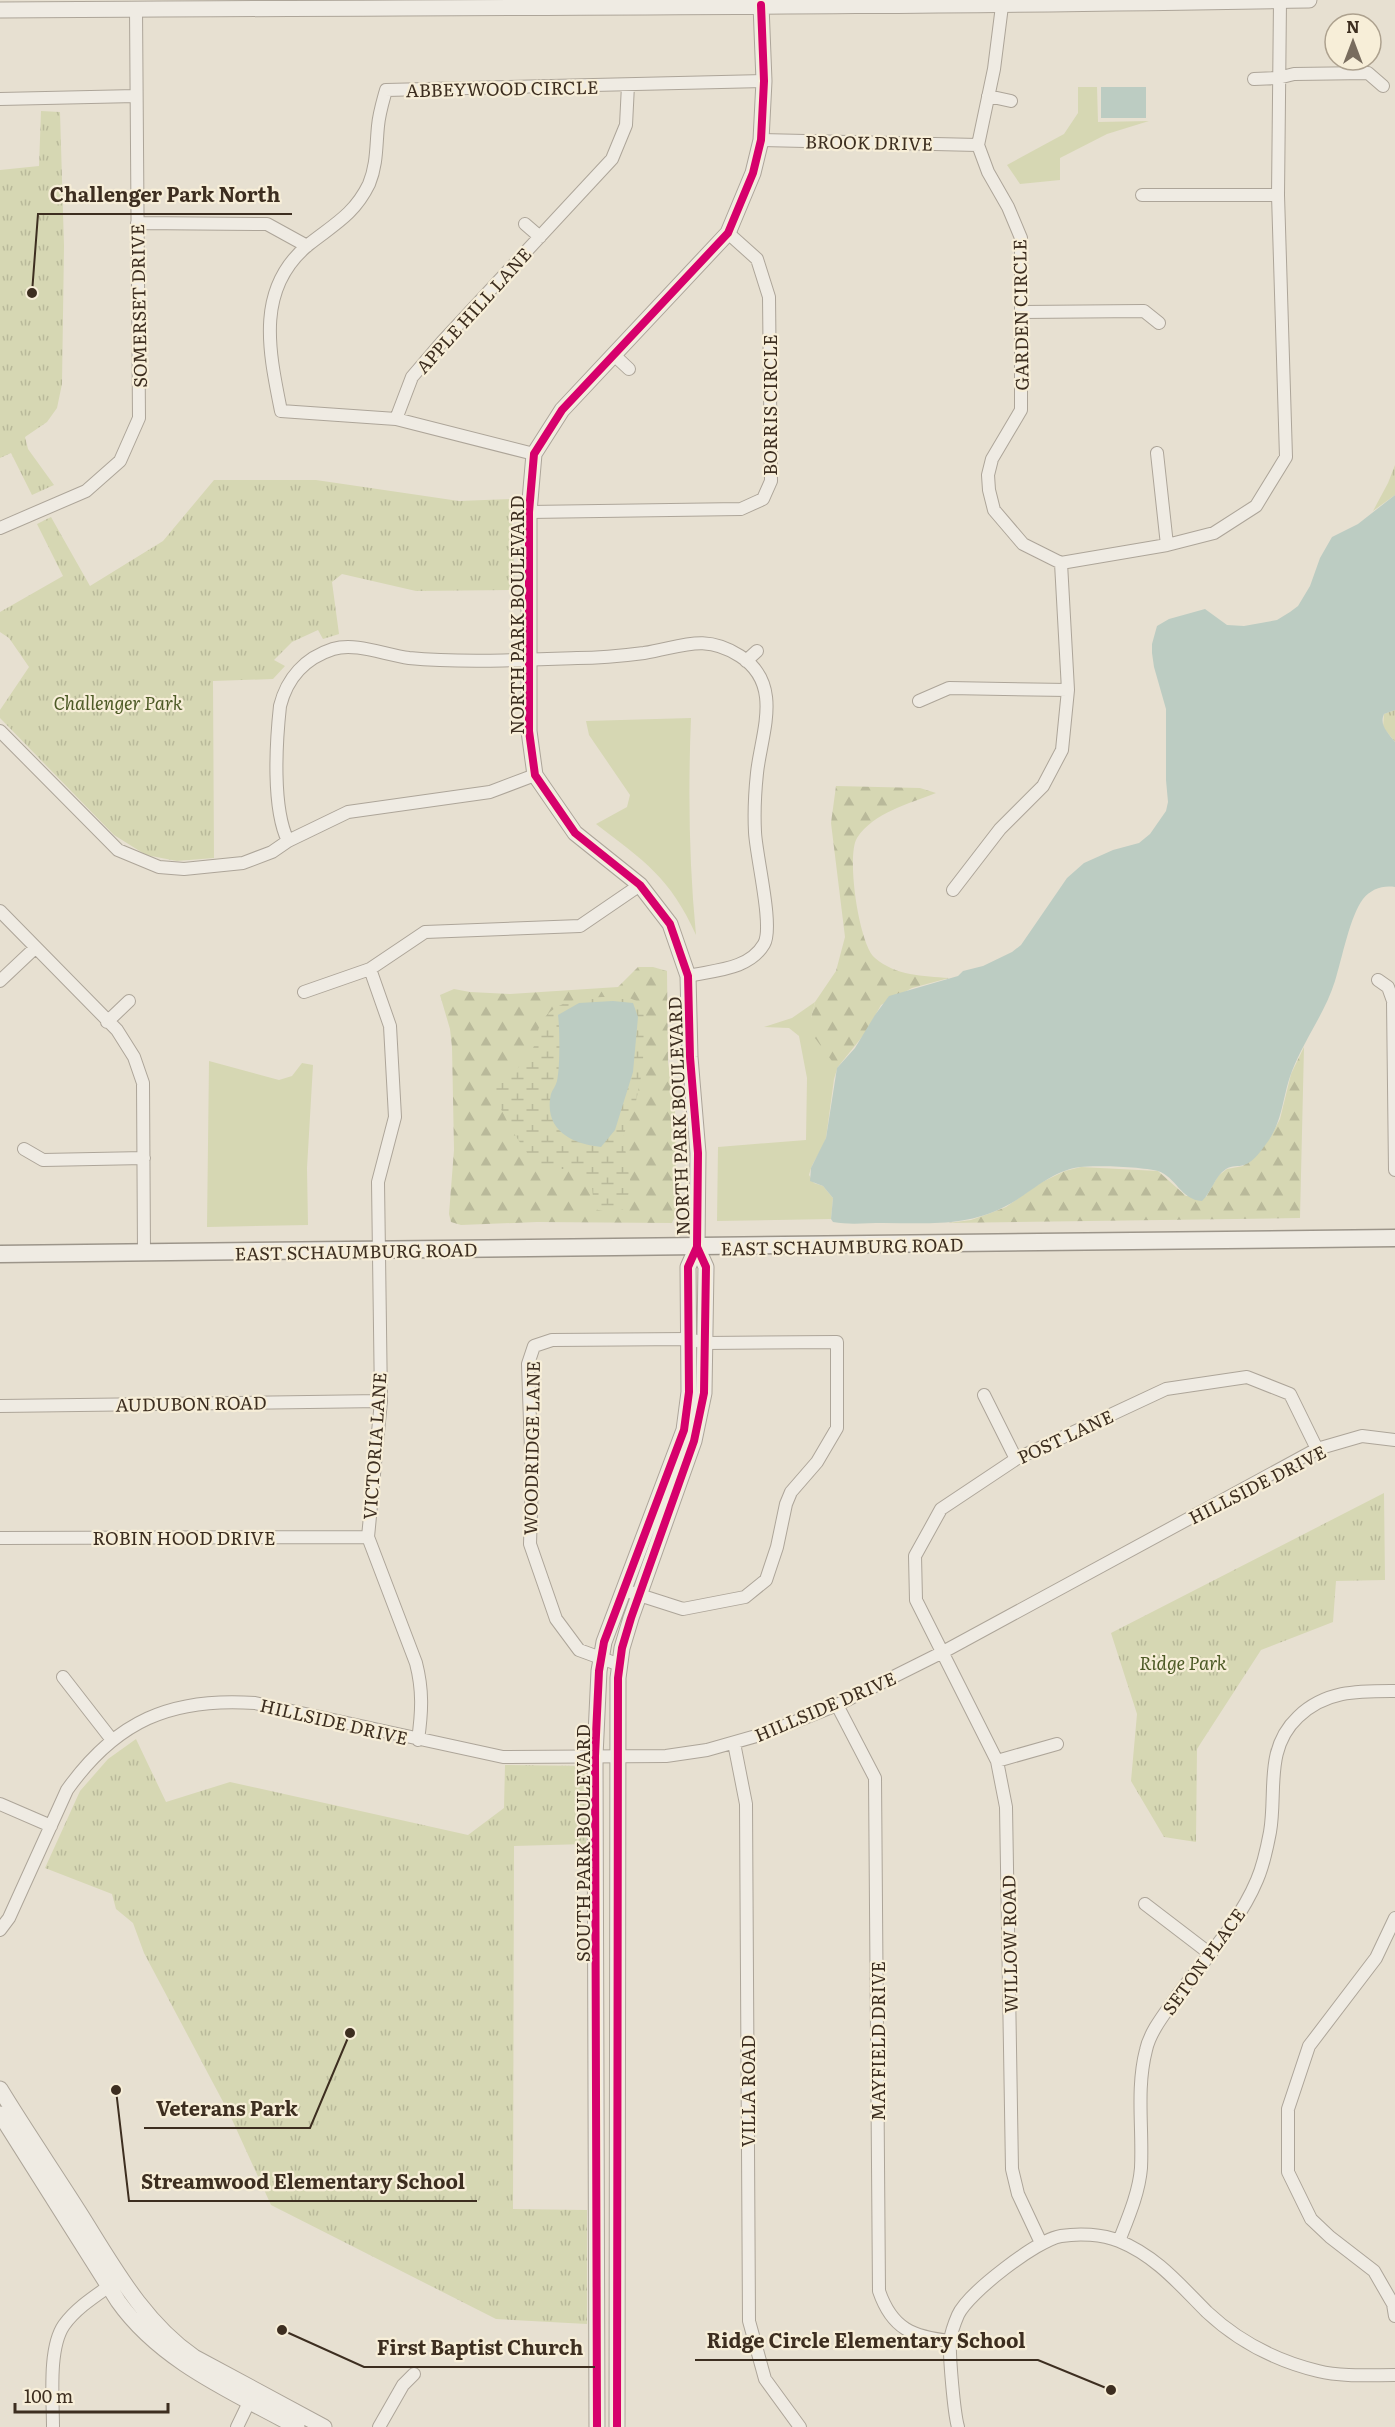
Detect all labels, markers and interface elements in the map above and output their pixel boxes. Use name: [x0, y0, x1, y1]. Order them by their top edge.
north arrow: [1323, 12, 1383, 72]
text: N: [1346, 14, 1360, 38]
street label: ABBEYWOOD CIRCLE: [405, 73, 599, 103]
street label: BROOK DRIVE: [805, 127, 933, 157]
callout: Challenger Park North: [38, 176, 292, 214]
text: Challenger Park North: [50, 178, 280, 208]
street label: SOMERSET DRIVE: [123, 224, 153, 388]
street label: GARDEN CIRCLE: [1005, 239, 1035, 391]
street label: APPLE HILL LANE: [409, 241, 537, 379]
street label: BORRIS CIRCLE: [756, 334, 783, 476]
street label: NORTH PARK BOULEVARD: [503, 495, 530, 735]
park label: Challenger Park: [53, 689, 183, 716]
street label: NORTH PARK BOULEVARD: [660, 996, 696, 1236]
street label: EAST SCHAUMBURG ROAD: [720, 1230, 964, 1262]
street label: EAST SCHAUMBURG ROAD: [234, 1235, 478, 1267]
street label: WOODRIDGE LANE: [516, 1361, 546, 1535]
street label: VICTORIA LANE: [355, 1371, 393, 1521]
street label: AUDUBON ROAD: [115, 1388, 267, 1418]
street label: POST LANE: [1013, 1402, 1117, 1470]
street label: HILLSIDE DRIVE: [1184, 1438, 1330, 1530]
street label: ROBIN HOOD DRIVE: [93, 1524, 275, 1551]
park label: Ridge Park: [1139, 1649, 1227, 1676]
street label: HILLSIDE DRIVE: [750, 1664, 900, 1748]
street label: HILLSIDE DRIVE: [257, 1691, 411, 1751]
street label: SOUTH PARK BOULEVARD: [569, 1724, 596, 1962]
street label: WILLOW ROAD: [994, 1875, 1024, 2013]
street label: SETON PLACE: [1155, 1902, 1251, 2020]
street label: MAYFIELD DRIVE: [864, 1961, 891, 2121]
street label: VILLA ROAD: [734, 2035, 761, 2147]
callout: Veterans Park: [144, 2090, 310, 2128]
text: Veterans Park: [156, 2092, 299, 2122]
callout: Streamwood Elementary School: [129, 2163, 477, 2201]
text: Streamwood Elementary School: [141, 2165, 465, 2195]
callout: Ridge Circle Elementary School: [695, 2322, 1038, 2360]
text: Ridge Circle Elementary School: [706, 2324, 1026, 2354]
callout: First Baptist Church: [364, 2329, 595, 2367]
text: First Baptist Church: [377, 2331, 583, 2361]
scale bar: [15, 2376, 168, 2414]
text: 100 m: [24, 2382, 73, 2409]

